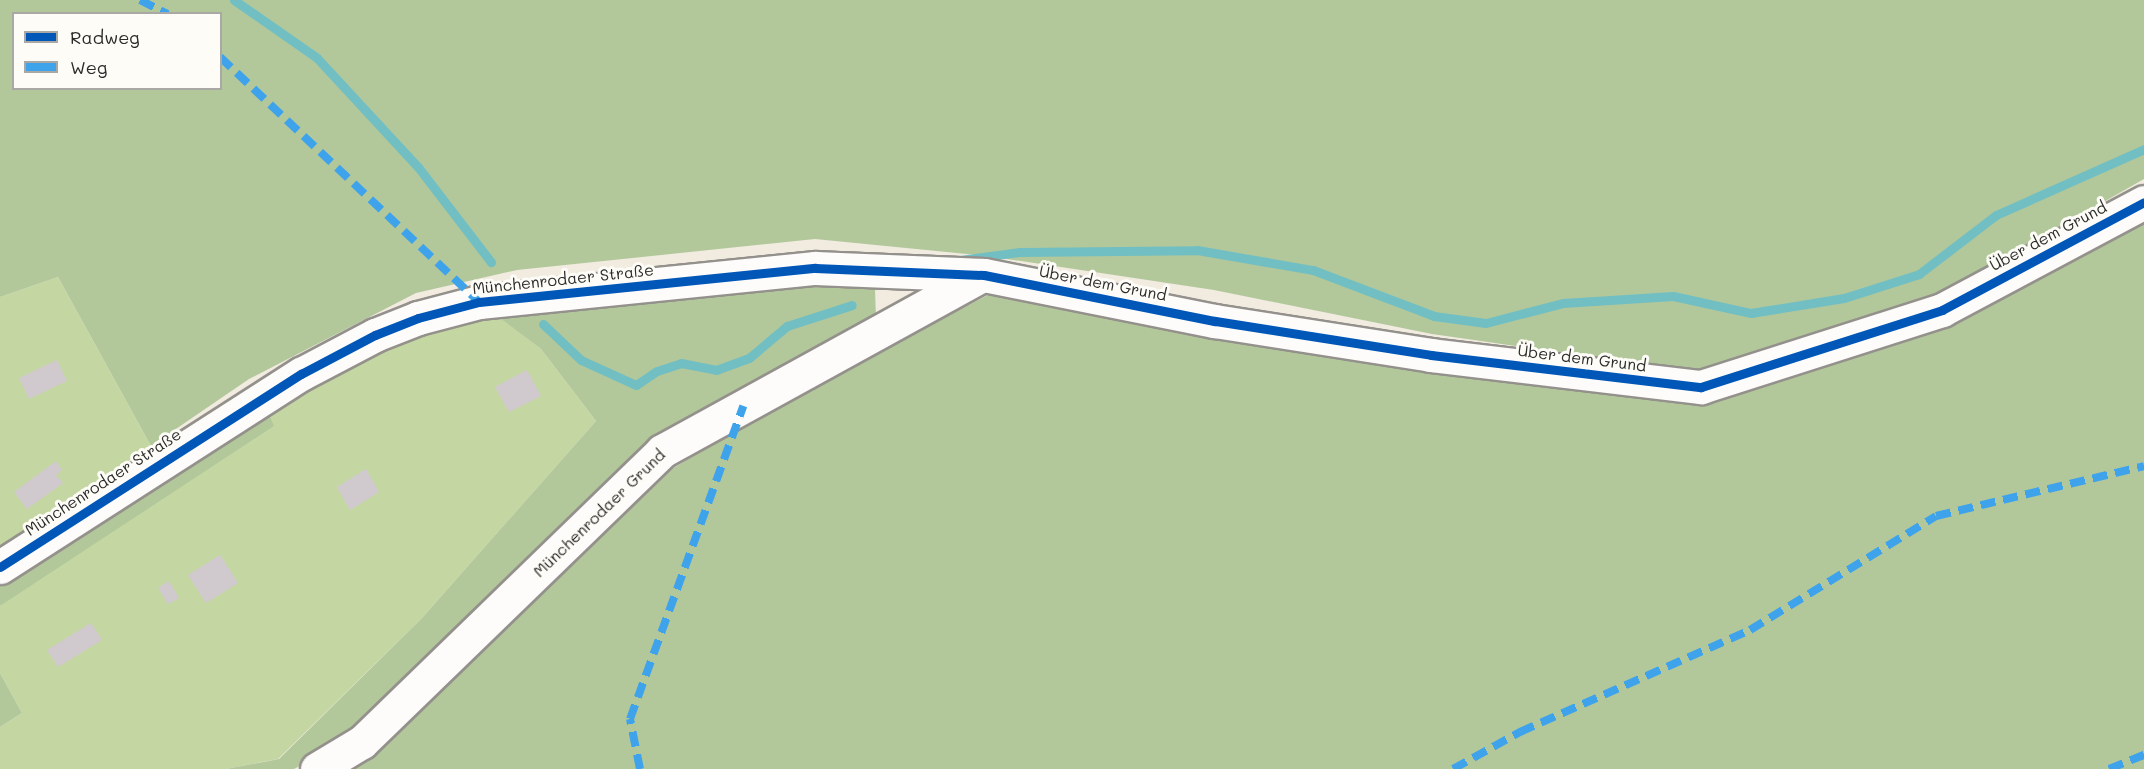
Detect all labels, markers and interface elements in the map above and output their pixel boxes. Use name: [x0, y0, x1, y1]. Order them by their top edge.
legend: [12, 12, 222, 90]
text: Radweg: [70, 25, 140, 49]
text: Weg: [70, 55, 107, 79]
street label: Über dem Grund: [1986, 197, 2110, 275]
street label: Münchenrodaer Straße: [471, 260, 655, 298]
street label: Über dem Grund: [1038, 261, 1168, 305]
street label: Über dem Grund: [1517, 341, 1647, 375]
street label: Münchenrodaer Straße: [21, 424, 185, 540]
street label: Münchenrodaer Grund: [529, 445, 669, 581]

